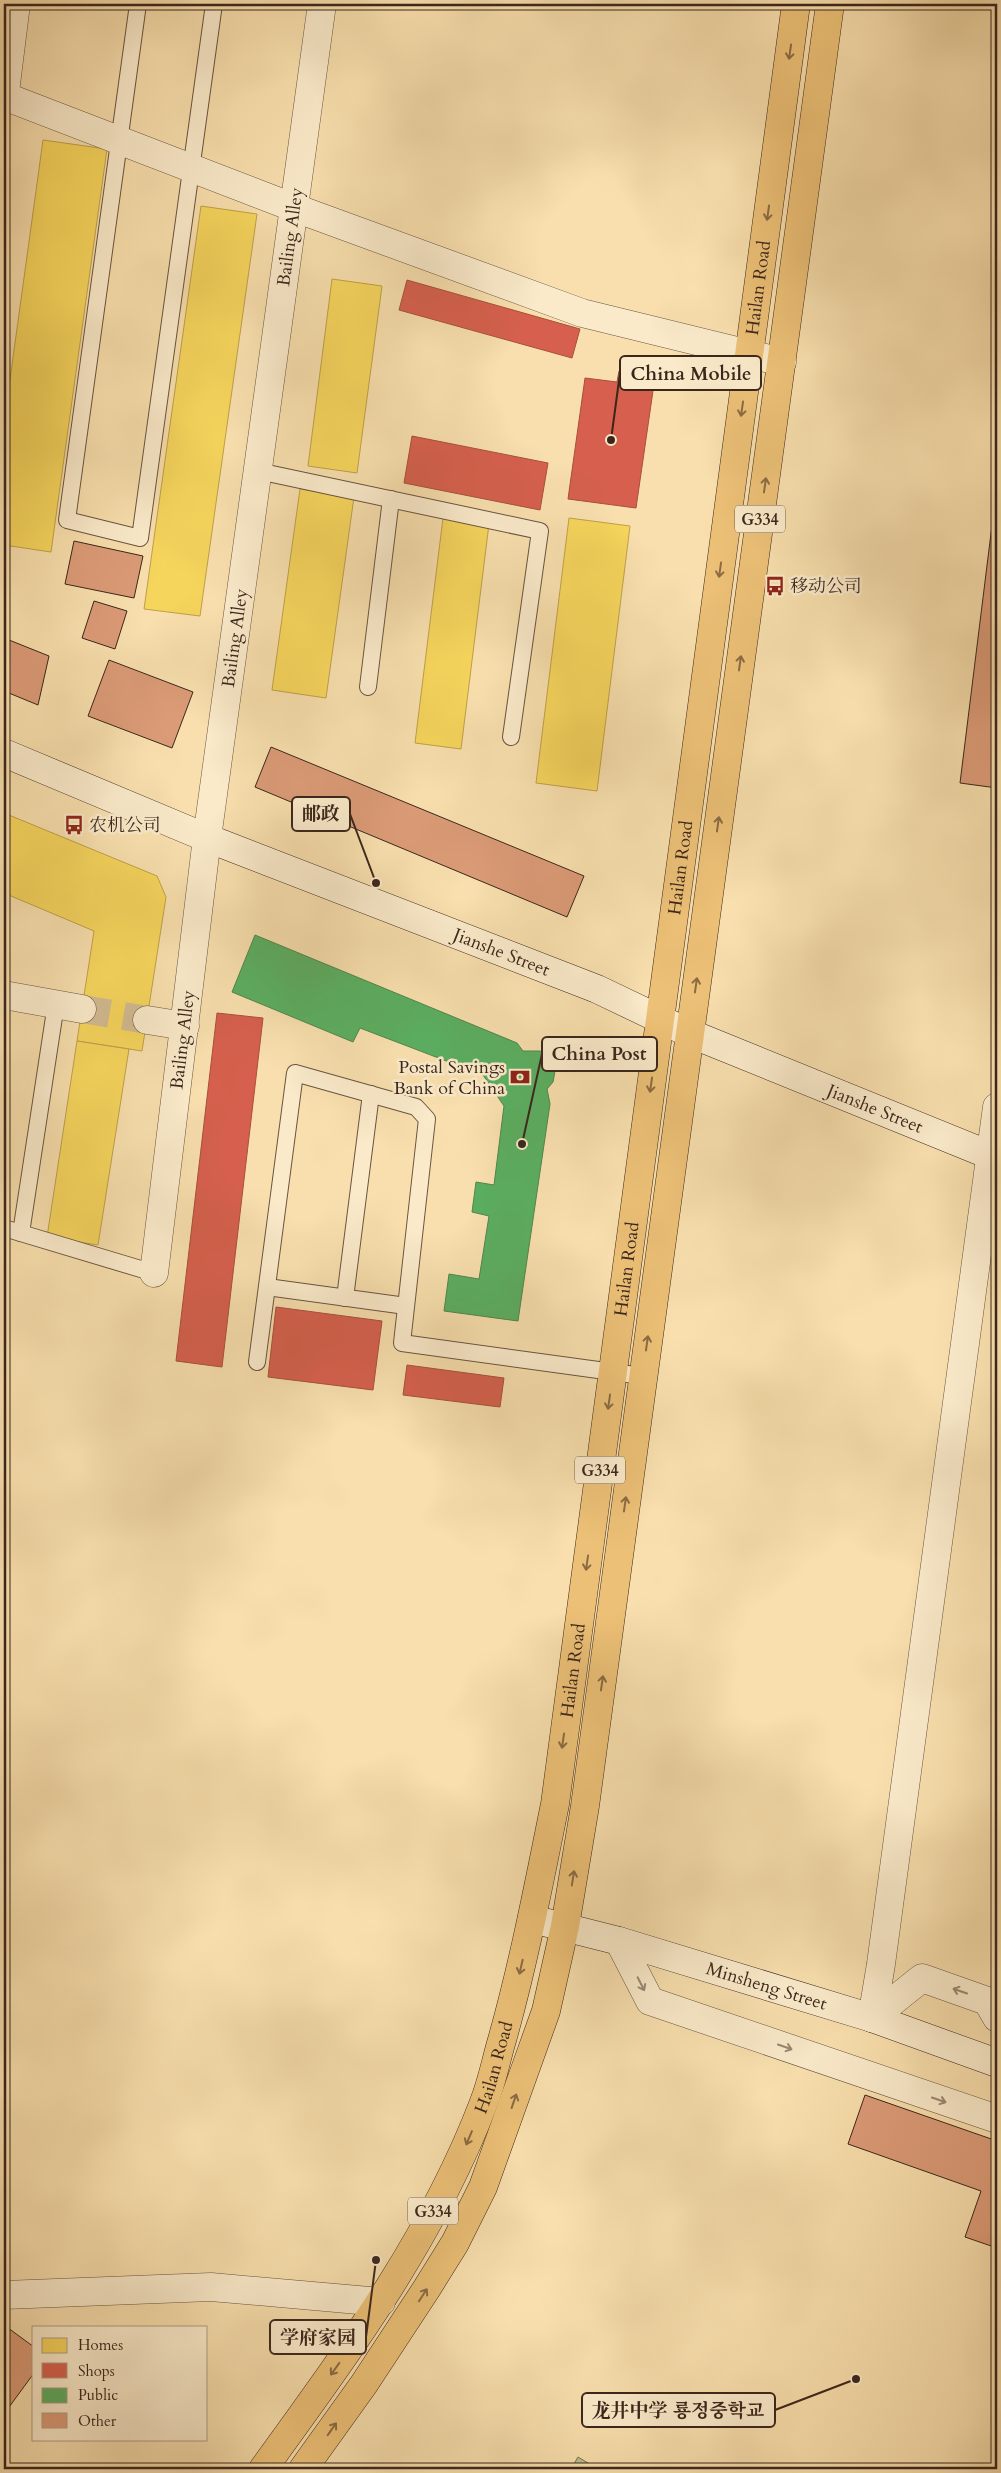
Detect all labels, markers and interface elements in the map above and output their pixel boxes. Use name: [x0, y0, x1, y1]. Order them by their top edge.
one-way arrow: [785, 44, 795, 60]
street label: Bailing Alley: [271, 185, 310, 288]
one-way arrow: [763, 205, 773, 221]
street label: Hailan Road: [740, 239, 777, 337]
callout: China Mobile: [620, 356, 761, 390]
text: China Mobile: [631, 361, 751, 387]
one-way arrow: [737, 401, 747, 417]
one-way arrow: [760, 477, 770, 493]
road number: G334: [735, 506, 785, 532]
one-way arrow: [715, 562, 725, 578]
place label: 移动公司: [790, 574, 862, 599]
bus stop icon: 移动公司: [764, 575, 786, 597]
street label: Bailing Alley: [216, 587, 254, 689]
one-way arrow: [735, 655, 745, 671]
callout: 邮政: [292, 797, 350, 831]
text: 邮政: [302, 801, 340, 827]
place label: 农机公司: [89, 813, 161, 838]
bus stop icon: 农机公司: [63, 814, 85, 836]
one-way arrow: [713, 816, 723, 832]
street label: Hailan Road: [662, 819, 700, 916]
street label: Jianshe Street: [447, 921, 554, 983]
one-way arrow: [691, 977, 701, 993]
street label: Bailing Alley: [164, 988, 201, 1091]
callout: China Post: [542, 1037, 657, 1071]
text: China Post: [552, 1041, 647, 1067]
place label: Postal Savings Bank of China: [394, 1055, 505, 1101]
bank icon: Postal Savings Bank of China: [509, 1066, 531, 1088]
one-way arrow: [646, 1076, 656, 1092]
street label: Jianshe Street: [820, 1077, 927, 1140]
street label: Hailan Road: [608, 1220, 646, 1318]
one-way arrow: [642, 1336, 652, 1352]
one-way arrow: [604, 1394, 614, 1410]
road number: G334: [575, 1456, 625, 1484]
one-way arrow: [620, 1497, 630, 1513]
one-way arrow: [582, 1555, 592, 1571]
street label: Hailan Road: [555, 1621, 592, 1719]
one-way arrow: [597, 1675, 607, 1691]
one-way arrow: [558, 1733, 568, 1749]
one-way arrow: [568, 1871, 578, 1887]
street label: Minsheng Street: [703, 1956, 830, 2017]
one-way arrow: [516, 1958, 525, 1974]
one-way arrow: [637, 1976, 646, 1991]
one-way arrow: [953, 1986, 968, 1995]
street label: Hailan Road: [469, 2018, 520, 2117]
one-way arrow: [777, 2043, 793, 2053]
one-way arrow: [510, 2094, 519, 2110]
one-way arrow: [931, 2096, 947, 2105]
one-way arrow: [463, 2131, 472, 2146]
road number: G334: [408, 2198, 458, 2224]
one-way arrow: [418, 2288, 428, 2302]
callout: 学府家园: [270, 2320, 366, 2354]
text: 学府家园: [280, 2325, 356, 2351]
legend: [32, 2326, 208, 2440]
text: Homes: [78, 2335, 123, 2355]
text: Shops: [78, 2361, 115, 2381]
one-way arrow: [330, 2362, 340, 2376]
text: Public: [78, 2385, 118, 2405]
callout: 龙井中学 룡정중학교: [582, 2393, 775, 2427]
text: 龙井中学 룡정중학교: [592, 2398, 764, 2424]
text: Other: [78, 2411, 117, 2431]
one-way arrow: [327, 2423, 337, 2437]

